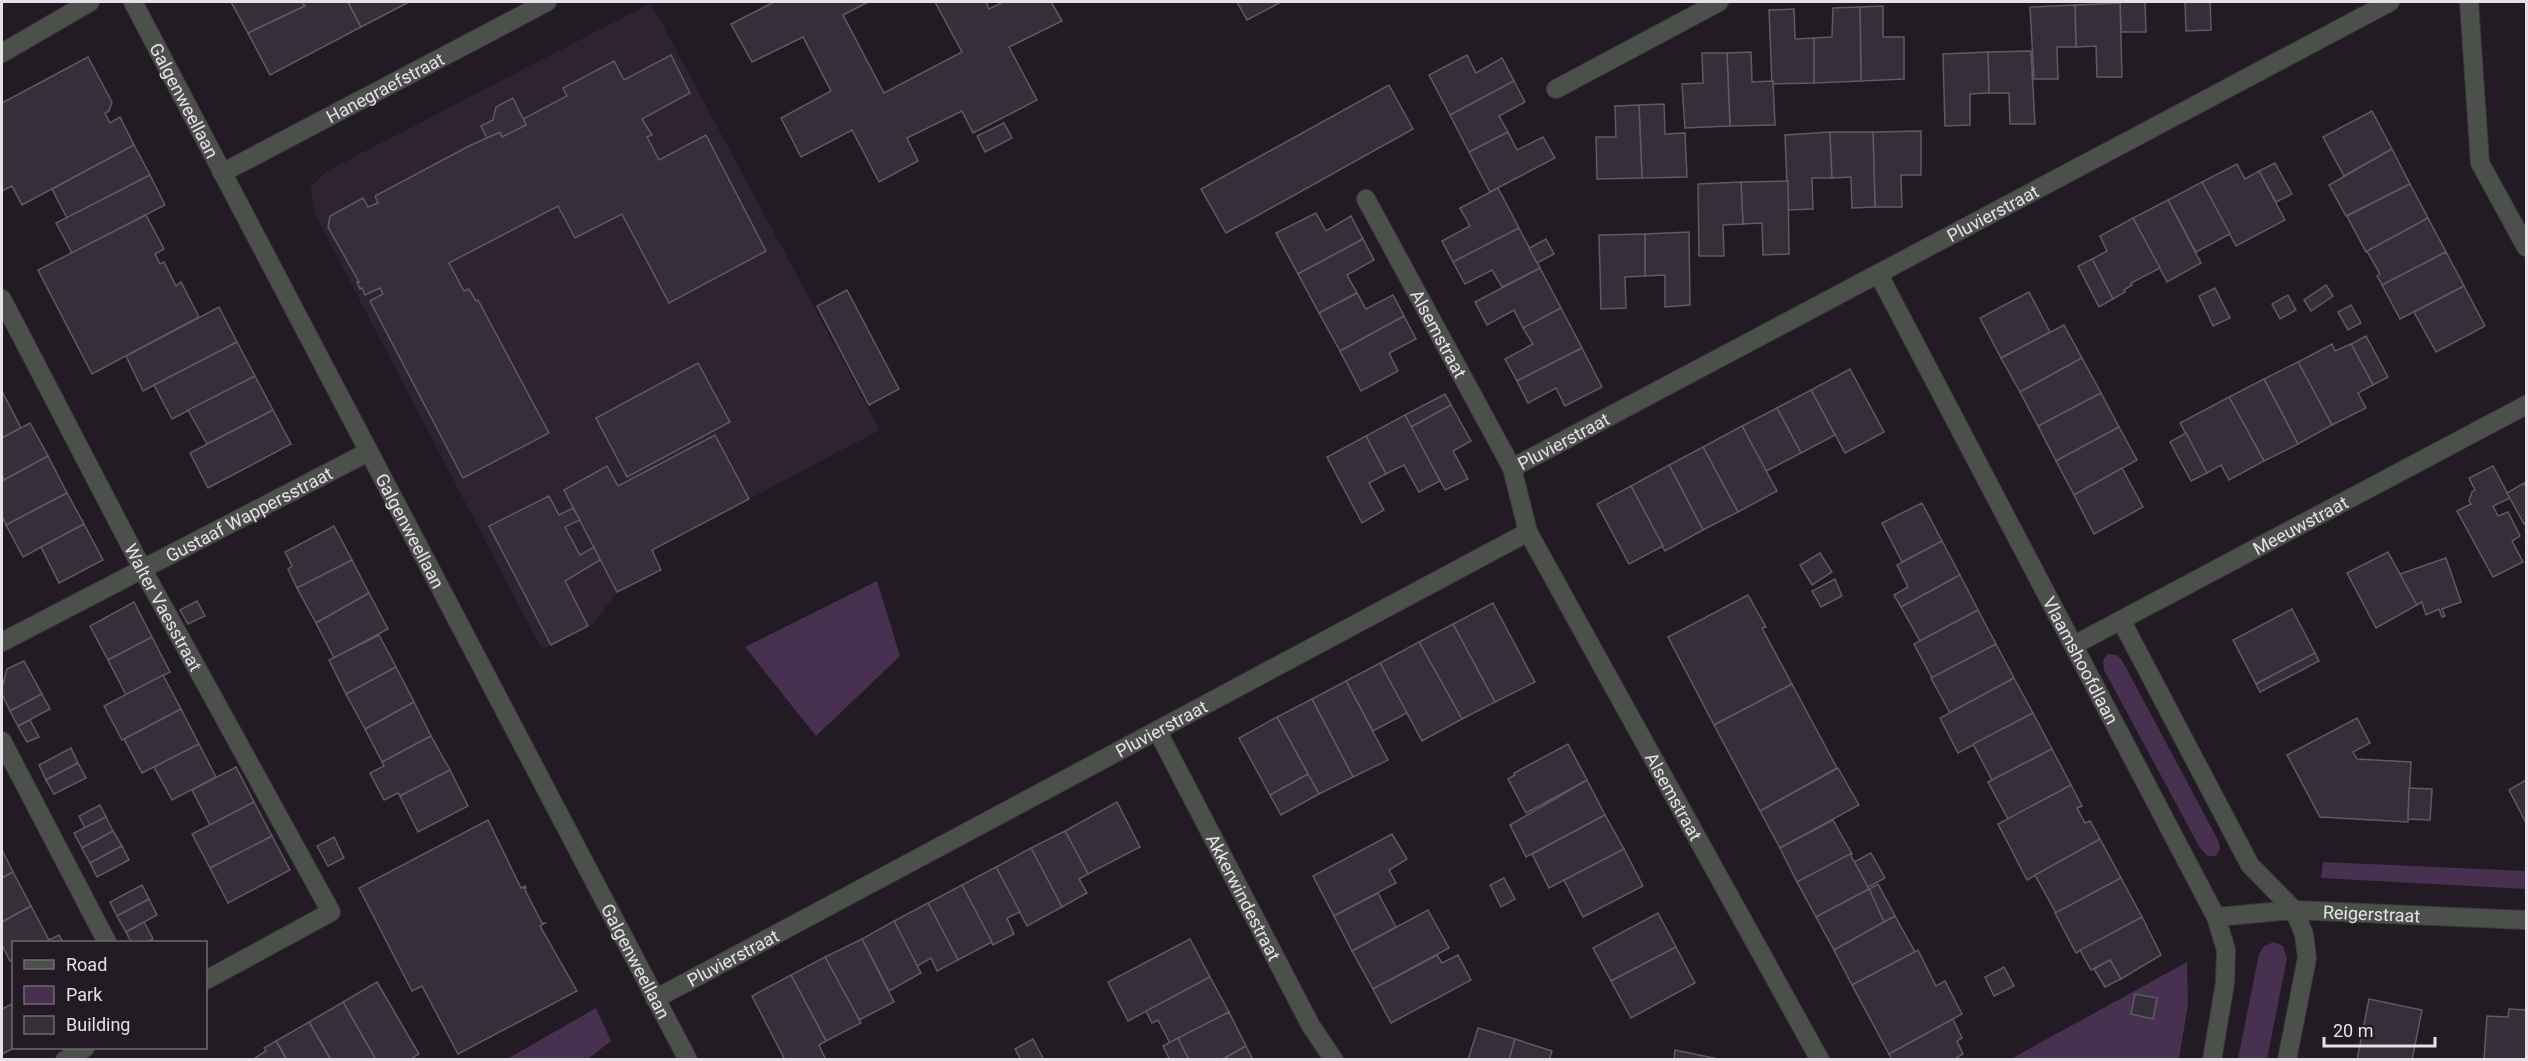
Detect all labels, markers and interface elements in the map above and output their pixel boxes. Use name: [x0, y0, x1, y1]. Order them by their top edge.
street label: Galgenweellaan: [146, 39, 223, 161]
street label: Hanegraefstraat: [322, 48, 447, 127]
street label: Pluvierstraat: [1943, 180, 2042, 246]
street label: Alsemstraat: [1407, 286, 1471, 381]
street label: Pluvierstraat: [1514, 408, 1613, 474]
street label: Gustaaf Wappersstraat: [162, 462, 336, 566]
street label: Galgenweellaan: [372, 470, 449, 592]
street label: Meeuwstraat: [2249, 491, 2351, 559]
street label: Walter Vaesstraat: [121, 540, 207, 675]
street label: Vlaamshoofdlaan: [2039, 593, 2123, 728]
street label: Pluvierstraat: [1112, 695, 1211, 761]
street label: Alsemstraat: [1641, 749, 1707, 844]
street label: Akkerwindestraat: [1202, 830, 1285, 964]
street label: Galgenweellaan: [597, 900, 675, 1022]
street label: Reigerstraat: [2323, 901, 2421, 926]
street label: Pluvierstraat: [683, 924, 782, 991]
legend: [12, 941, 207, 1049]
text: Road: [66, 954, 107, 975]
text: Park: [66, 984, 103, 1005]
scale bar: [2324, 1010, 2435, 1048]
text: Building: [66, 1014, 130, 1035]
text: 20 m: [2333, 1020, 2373, 1041]

